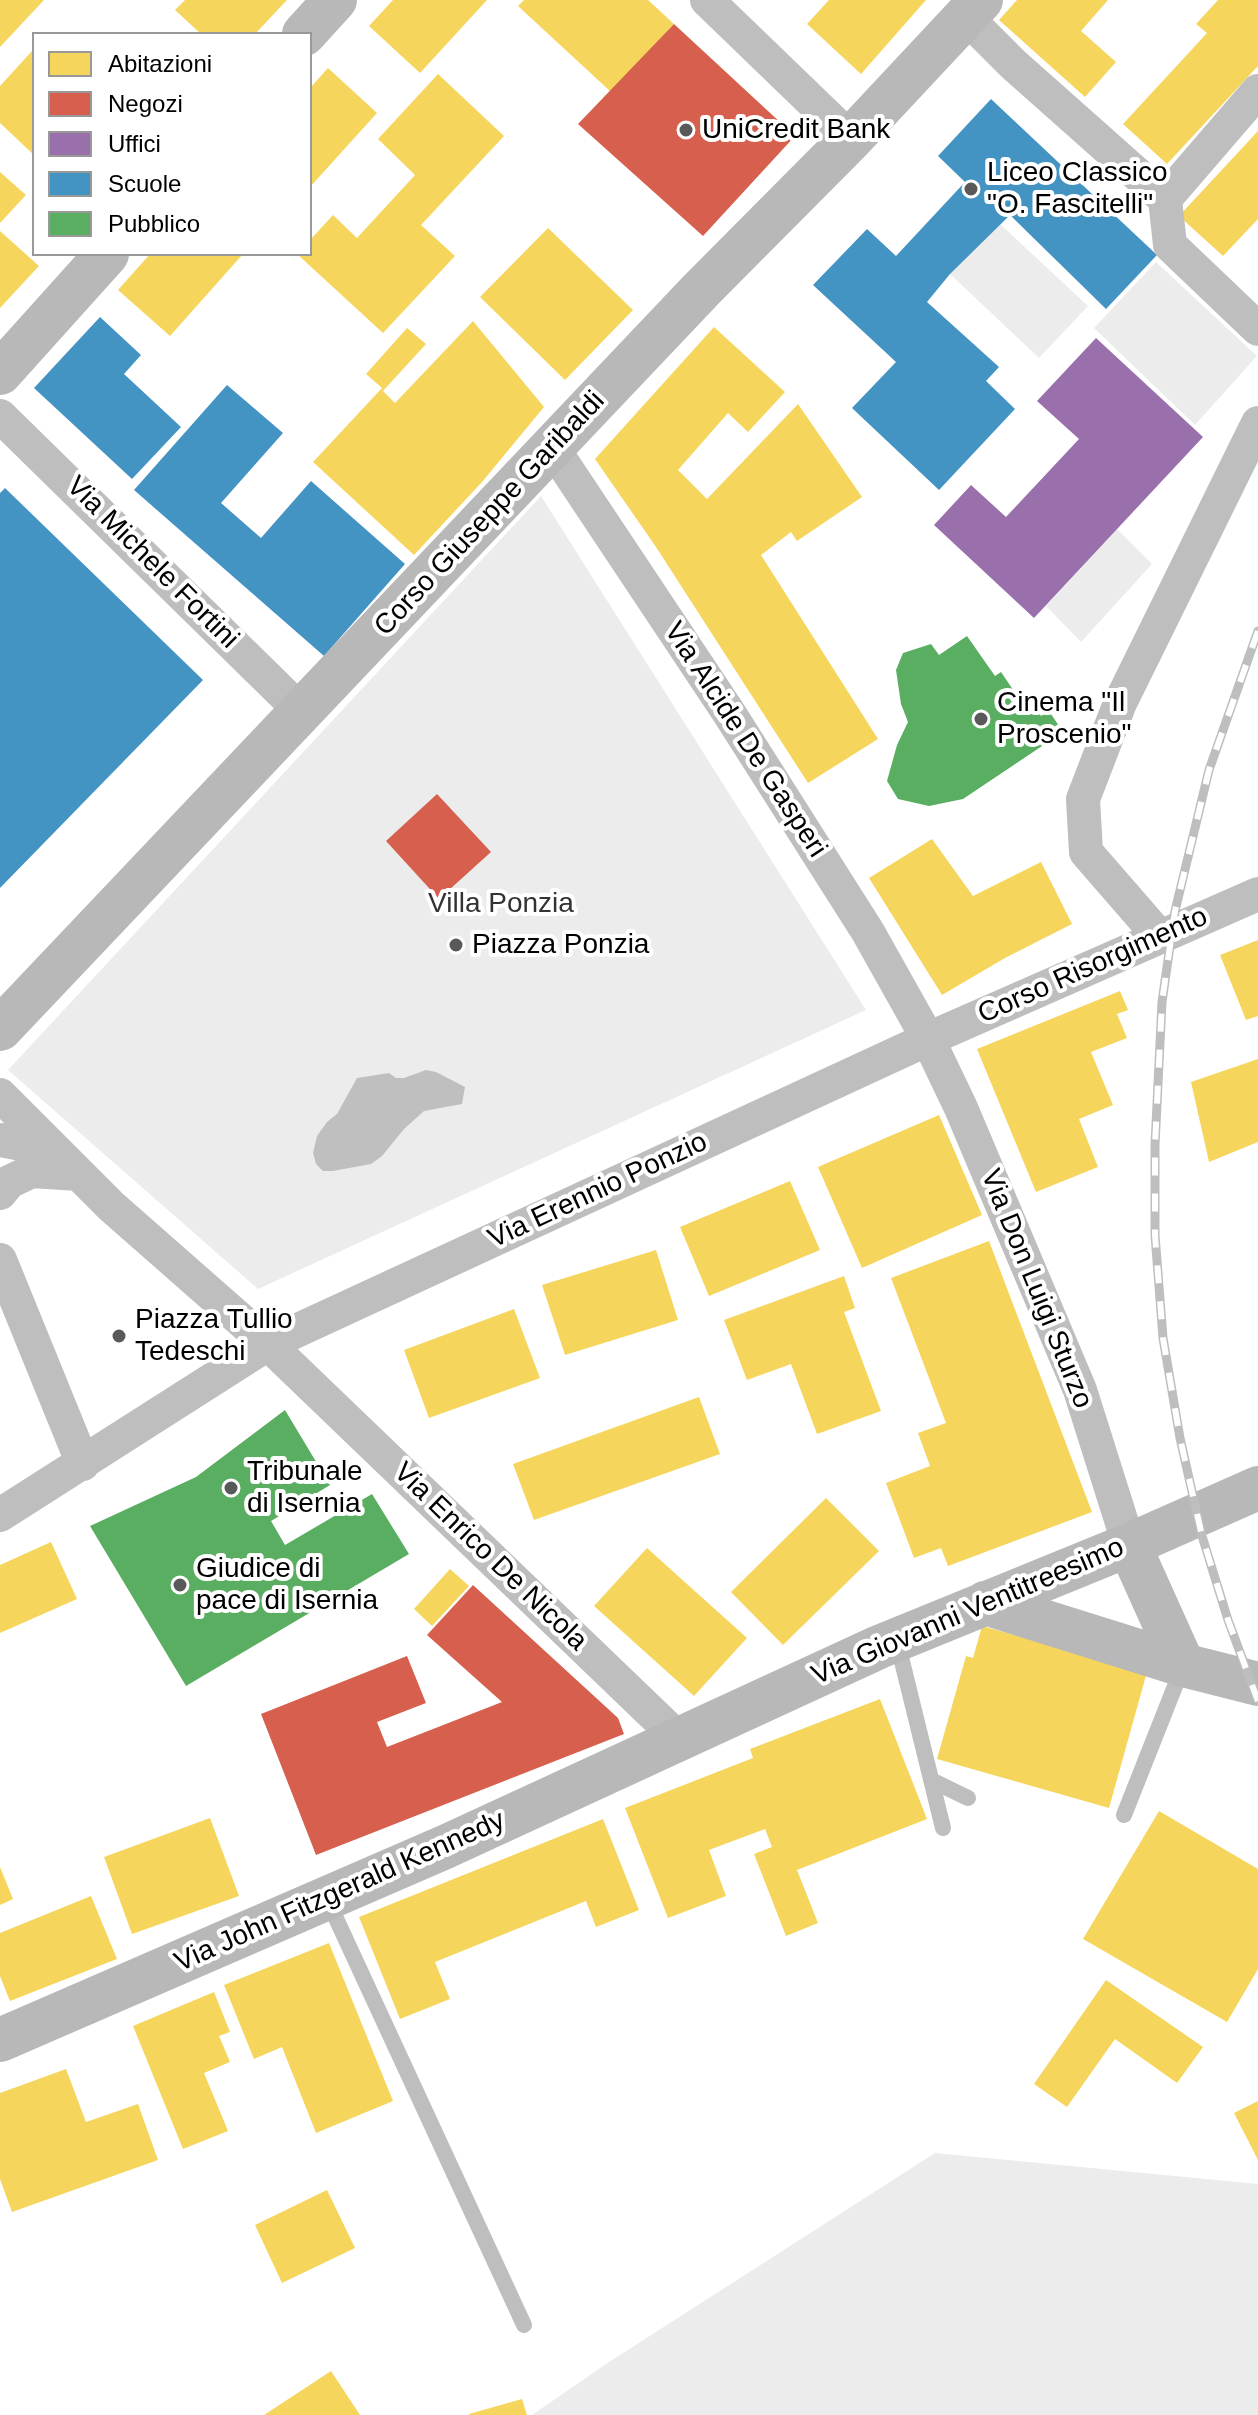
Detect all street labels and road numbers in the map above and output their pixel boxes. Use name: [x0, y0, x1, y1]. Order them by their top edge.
street label: Corso Giuseppe Garibaldi: [368, 385, 612, 643]
street label: Via Michele Fortini: [59, 470, 245, 656]
street label: Via Alcide De Gasperi: [656, 616, 834, 864]
street label: Corso Risorgimento: [973, 900, 1213, 1032]
street label: Via Erennio Ponzio: [483, 1126, 713, 1256]
street label: Via Don Luigi Sturzo: [973, 1165, 1099, 1413]
street label: Via Enrico De Nicola: [386, 1456, 594, 1658]
street label: Via Giovanni Ventitreesimo: [807, 1531, 1129, 1693]
street label: Via John Fitzgerald Kennedy: [170, 1804, 510, 1980]

